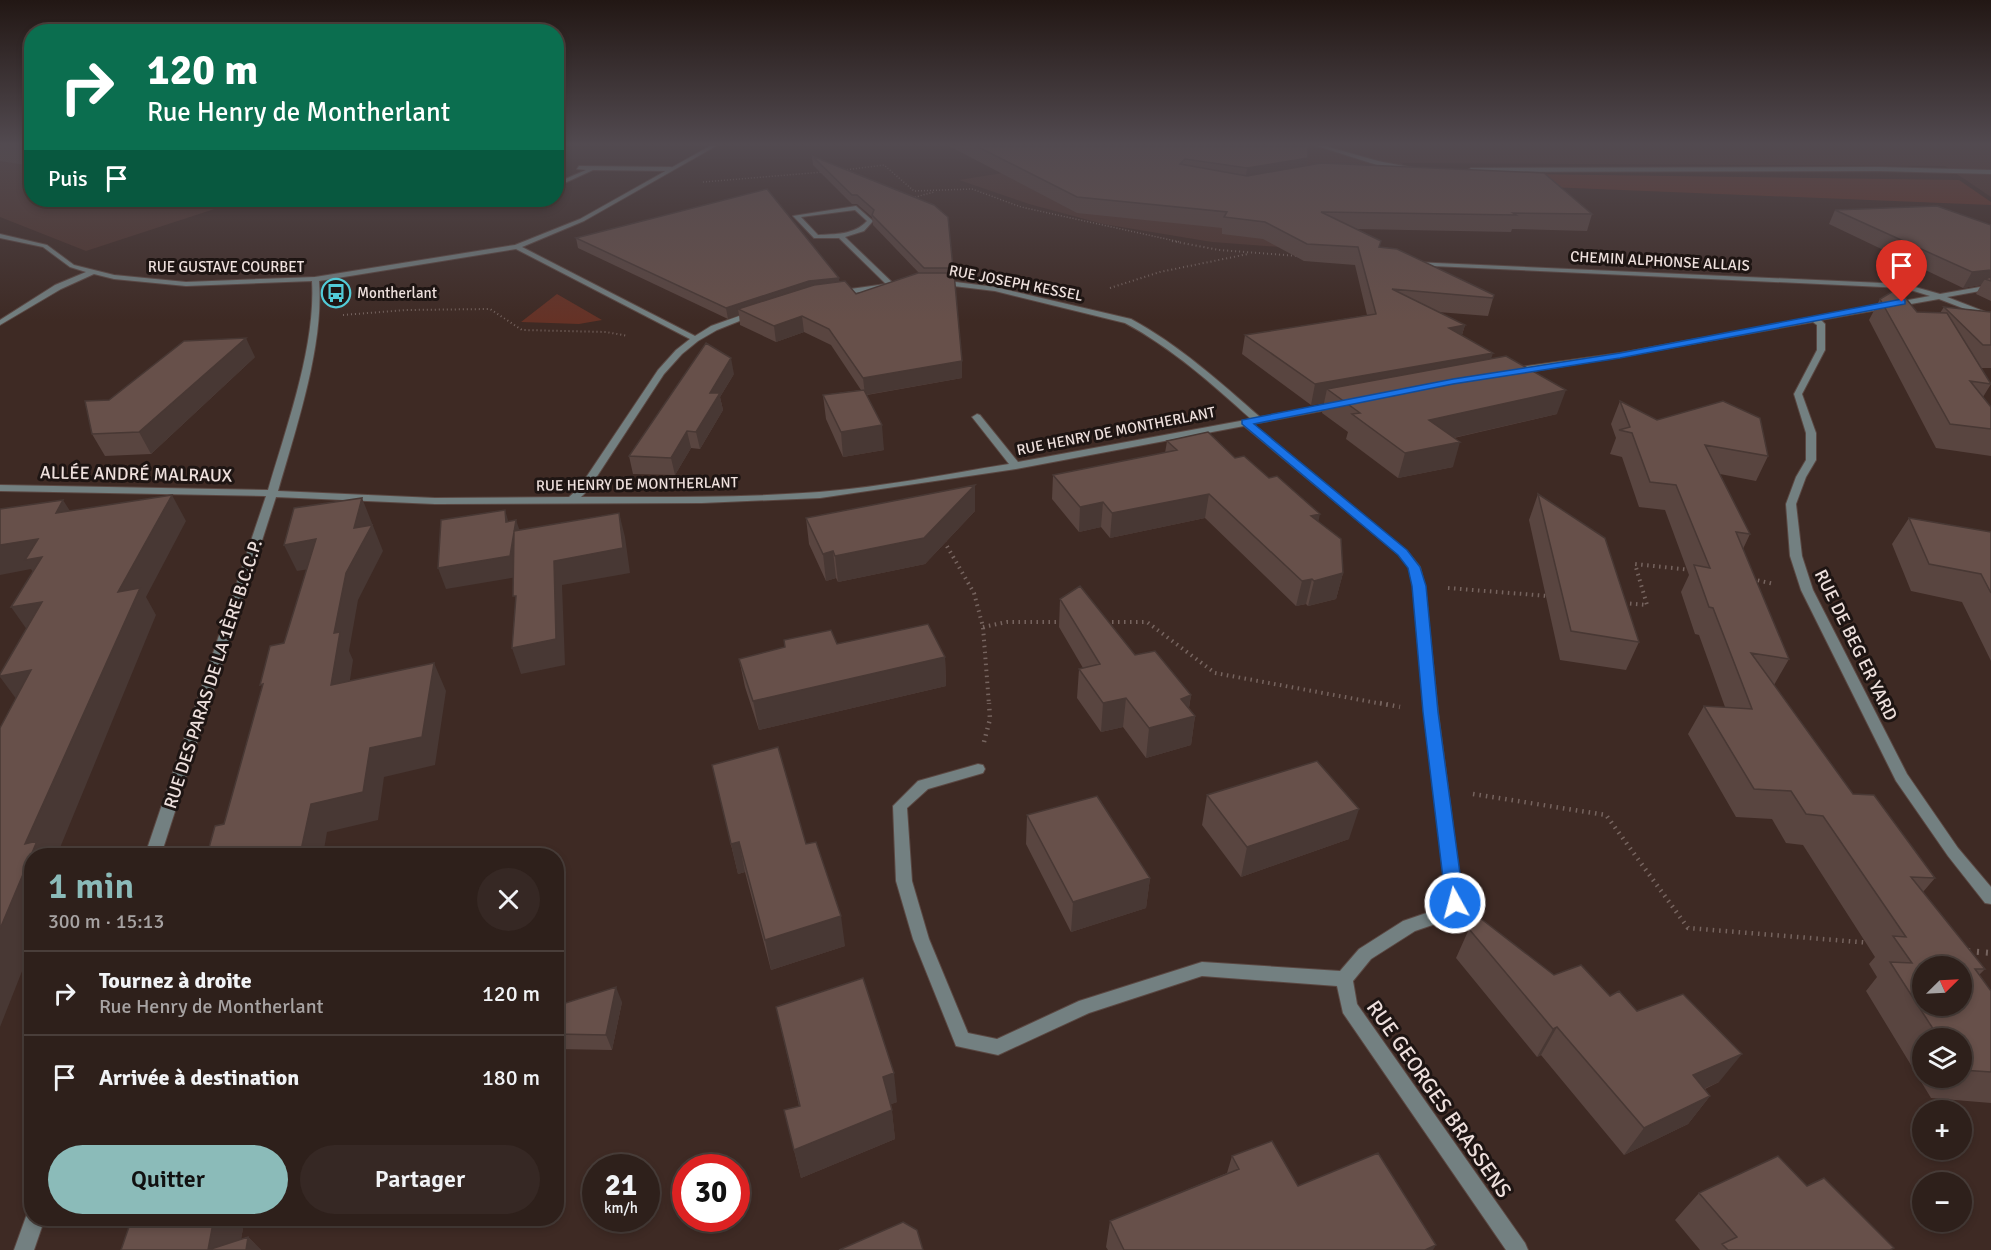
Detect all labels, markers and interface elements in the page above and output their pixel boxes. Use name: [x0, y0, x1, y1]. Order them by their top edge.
text: 120 m: [147, 45, 258, 96]
icon: right: [48, 48, 126, 126]
text: Rue Henry de Montherlant: [147, 96, 450, 129]
icon: arrive: [100, 162, 133, 195]
text: Puis: [48, 165, 88, 192]
pin: [1876, 240, 1927, 302]
street label: CHEMIN ALPHONSE ALLAIS: [1570, 247, 1750, 275]
icon: arrive: [1885, 249, 1918, 282]
street label: RUE GUSTAVE COURBET: [148, 258, 305, 276]
street label: RUE JOSEPH KESSEL: [947, 261, 1085, 305]
bus stop icon: Montherlant: [320, 277, 352, 309]
place label: Montherlant: [357, 284, 437, 302]
street label: RUE HENRY DE MONTHERLANT: [1015, 403, 1217, 459]
street label: ALLÉE ANDRÉ MALRAUX: [40, 461, 233, 487]
street label: RUE HENRY DE MONTHERLANT: [536, 473, 739, 495]
street label: RUE DES PARAS DE LA 1ÈRE B.C.C.P.: [159, 537, 267, 811]
street label: RUE DE BEG ER YARD: [1810, 566, 1902, 724]
text: 1 min: [48, 864, 134, 909]
button: close: [477, 868, 540, 931]
position arrow: [1423, 871, 1487, 935]
text: 300 m · 15:13: [48, 909, 164, 934]
north arrow: [1912, 956, 1972, 1016]
map controls: [1912, 956, 1972, 1232]
text: Tournez à droite: [99, 967, 252, 994]
icon: right: [48, 977, 81, 1010]
text: 120 m: [482, 980, 540, 1007]
text: Rue Henry de Montherlant: [99, 994, 324, 1019]
street label: RUE GEORGES BRASSENS: [1361, 995, 1517, 1203]
button: layers: [1912, 1028, 1972, 1088]
icon: arrive: [48, 1061, 81, 1094]
text: Arrivée à destination: [99, 1064, 299, 1091]
text: 180 m: [482, 1064, 540, 1091]
button: +: [1912, 1100, 1972, 1160]
button: Quitter: [48, 1145, 288, 1214]
button: Partager: [300, 1145, 540, 1214]
speed limit sign: 30: [672, 1154, 750, 1232]
text: 21: [605, 1167, 637, 1204]
button: −: [1912, 1172, 1972, 1232]
text: km/h: [604, 1199, 638, 1217]

